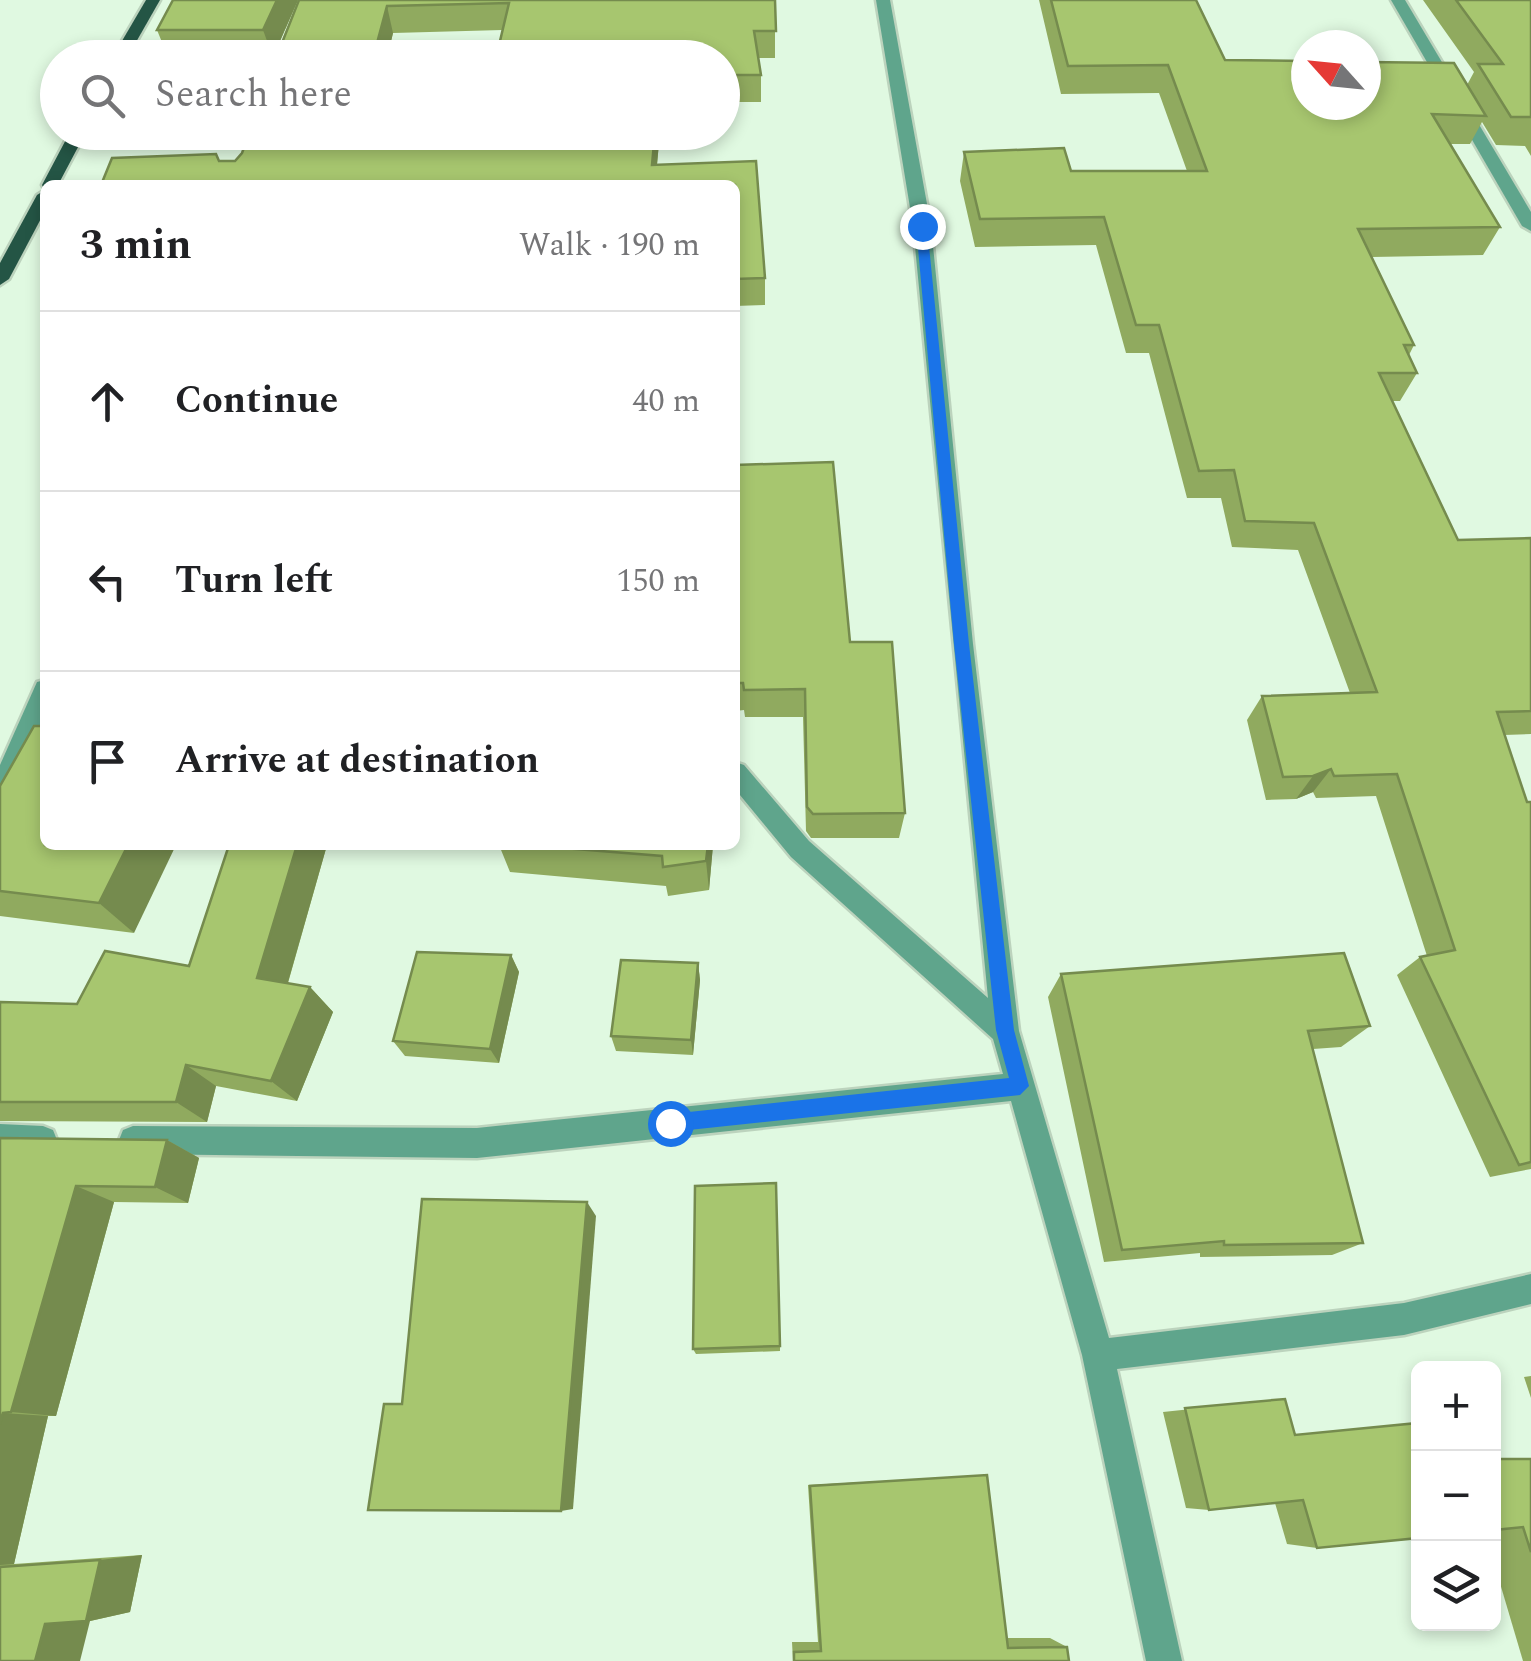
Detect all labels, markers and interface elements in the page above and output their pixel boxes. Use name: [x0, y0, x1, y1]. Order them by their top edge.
north arrow: [1291, 30, 1381, 120]
search box: [40, 40, 740, 150]
text: Search here: [155, 66, 352, 124]
icon: search: [75, 68, 130, 123]
route end: [900, 204, 946, 250]
text: 3 min: [80, 214, 192, 277]
text: Walk · 190 m: [519, 221, 700, 270]
text: Continue: [175, 372, 338, 430]
icon: ahead: [80, 374, 135, 429]
text: 40 m: [632, 377, 700, 426]
text: Turn left: [175, 552, 333, 610]
icon: left: [80, 554, 135, 609]
text: 150 m: [616, 557, 700, 606]
text: Arrive at destination: [175, 732, 539, 790]
icon: arrive: [80, 734, 135, 789]
route start: [648, 1101, 694, 1147]
map controls: [1411, 1361, 1501, 1631]
button: +: [1411, 1361, 1501, 1451]
button: −: [1411, 1451, 1501, 1541]
button: layers: [1411, 1541, 1501, 1631]

